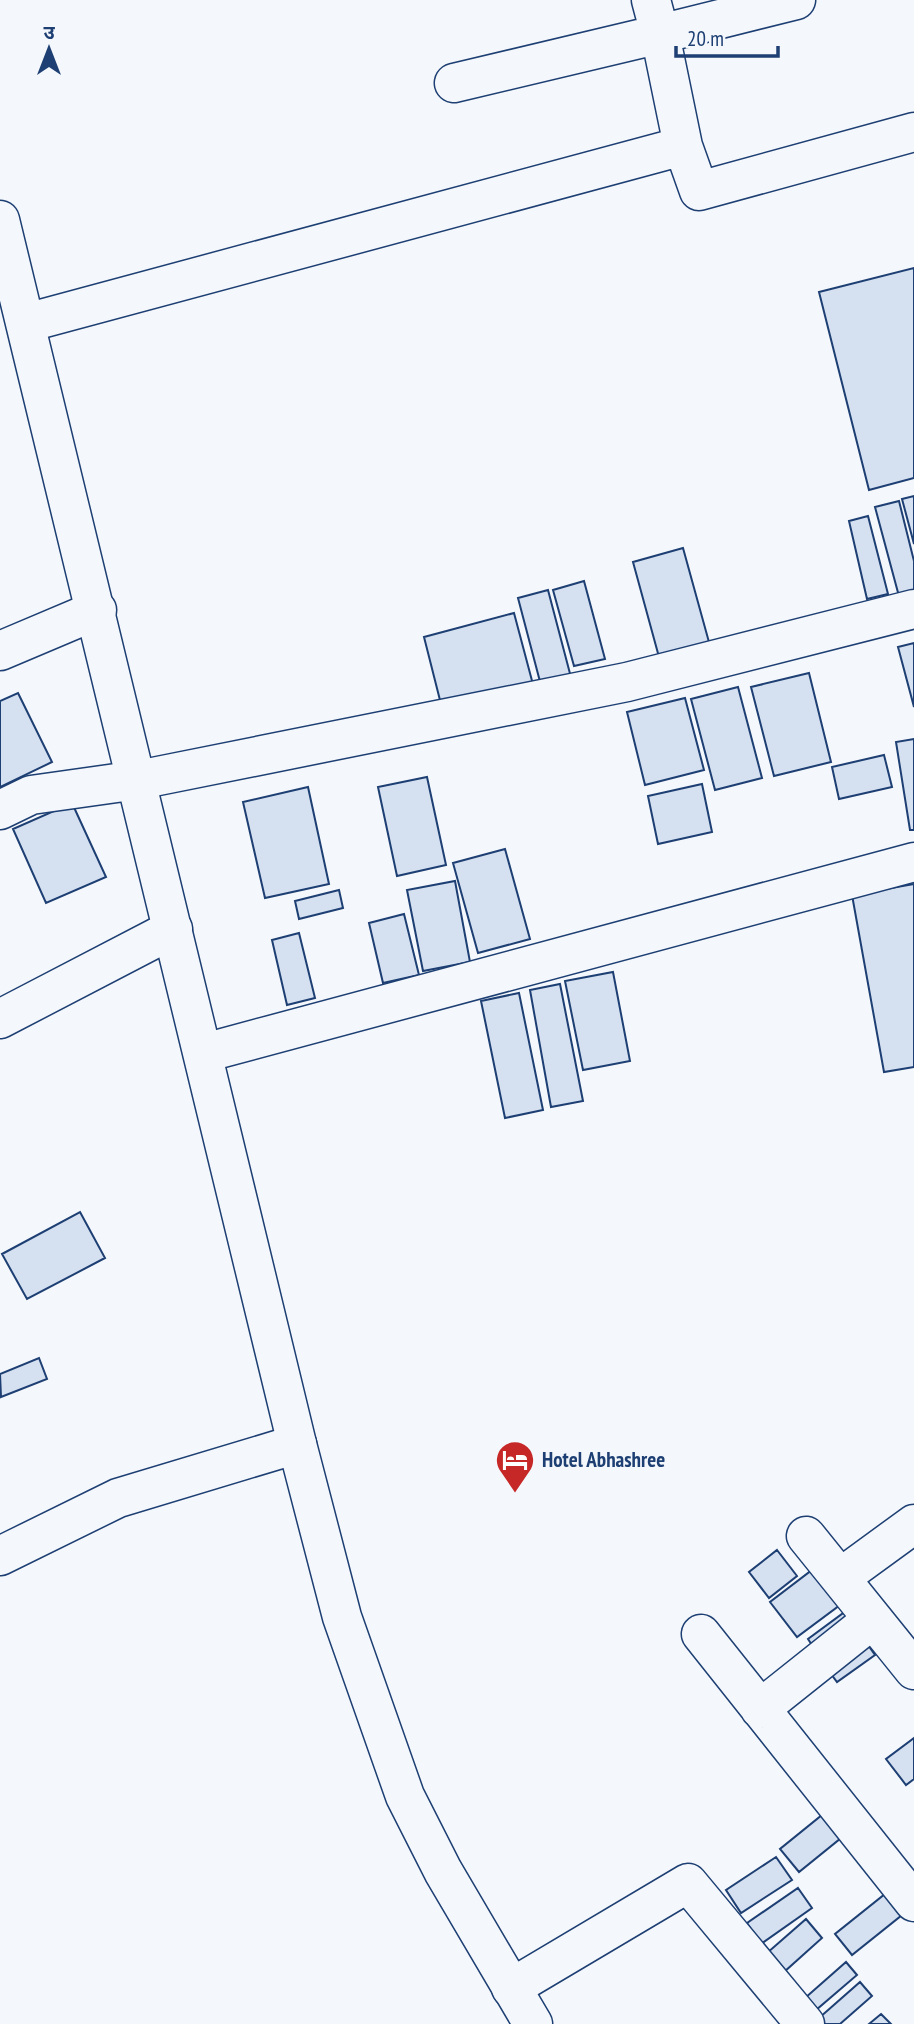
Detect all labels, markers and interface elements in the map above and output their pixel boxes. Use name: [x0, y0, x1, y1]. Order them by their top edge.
north arrow: [14, 14, 84, 84]
scale bar: [676, 14, 778, 58]
text: उ: [43, 20, 55, 44]
text: 20 m: [687, 25, 724, 52]
hotel icon: Hotel Abhashree: [494, 1439, 536, 1494]
place label: Hotel Abhashree: [542, 1446, 665, 1473]

